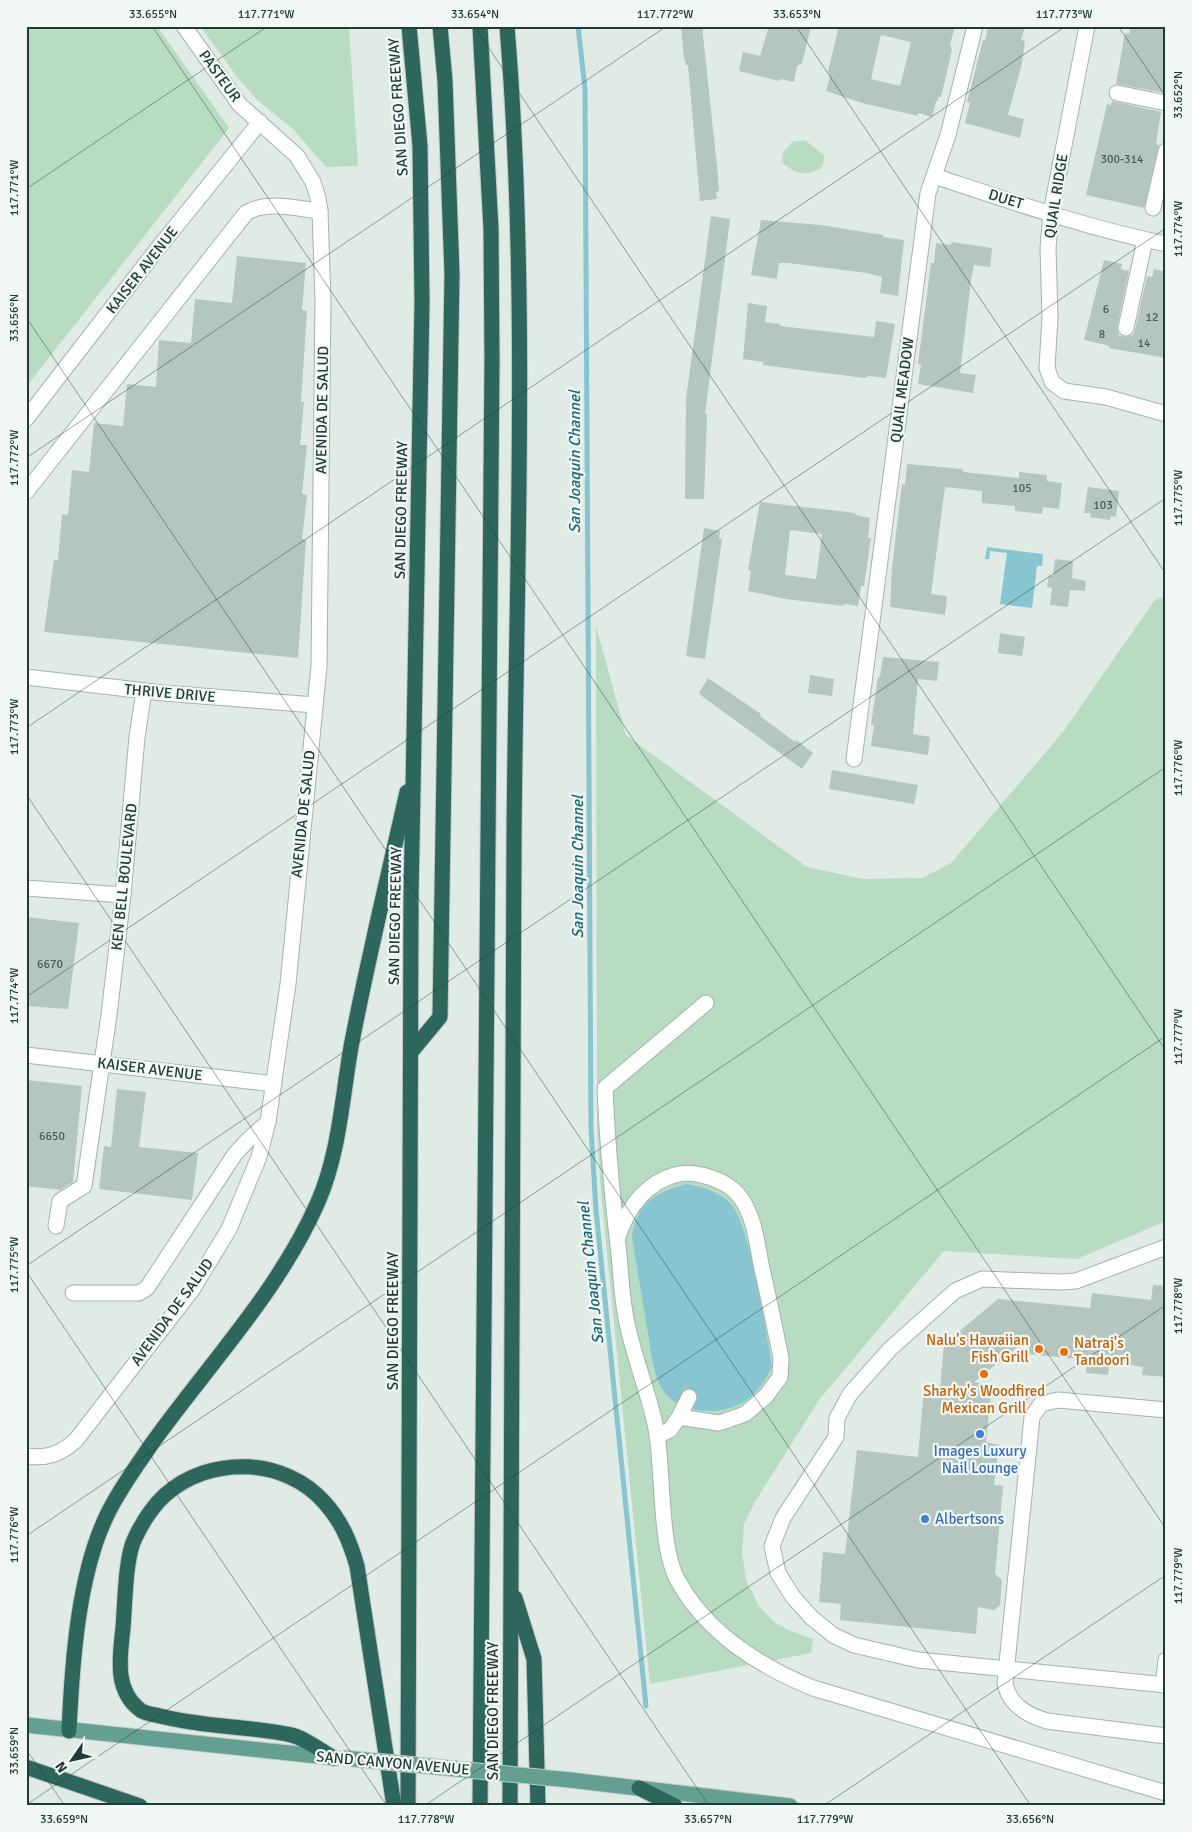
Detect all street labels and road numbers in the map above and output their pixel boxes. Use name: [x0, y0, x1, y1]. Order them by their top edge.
street label: SAN DIEGO FREEWAY: [384, 37, 412, 177]
street label: PASTEUR: [195, 47, 245, 105]
street label: QUAIL RIDGE: [1040, 152, 1072, 240]
street label: DUET: [986, 185, 1026, 213]
street label: KAISER AVENUE: [102, 223, 182, 317]
street label: QUAIL MEADOW: [887, 336, 917, 444]
street label: AVENIDA DE SALUD: [312, 346, 332, 474]
street label: SAN DIEGO FREEWAY: [391, 440, 411, 579]
street label: THRIVE DRIVE: [124, 680, 216, 706]
street label: AVENIDA DE SALUD: [287, 749, 319, 879]
street label: KEN BELL BOULEVARD: [107, 802, 141, 952]
street label: SAN DIEGO FREEWAY: [385, 846, 405, 985]
street label: KAISER AVENUE: [96, 1054, 204, 1084]
street label: SAN DIEGO FREEWAY: [384, 1251, 402, 1390]
street label: AVENIDA DE SALUD: [127, 1255, 217, 1369]
street label: SAN DIEGO FREEWAY: [484, 1641, 502, 1780]
street label: SAND CANYON AVENUE: [315, 1747, 471, 1779]

